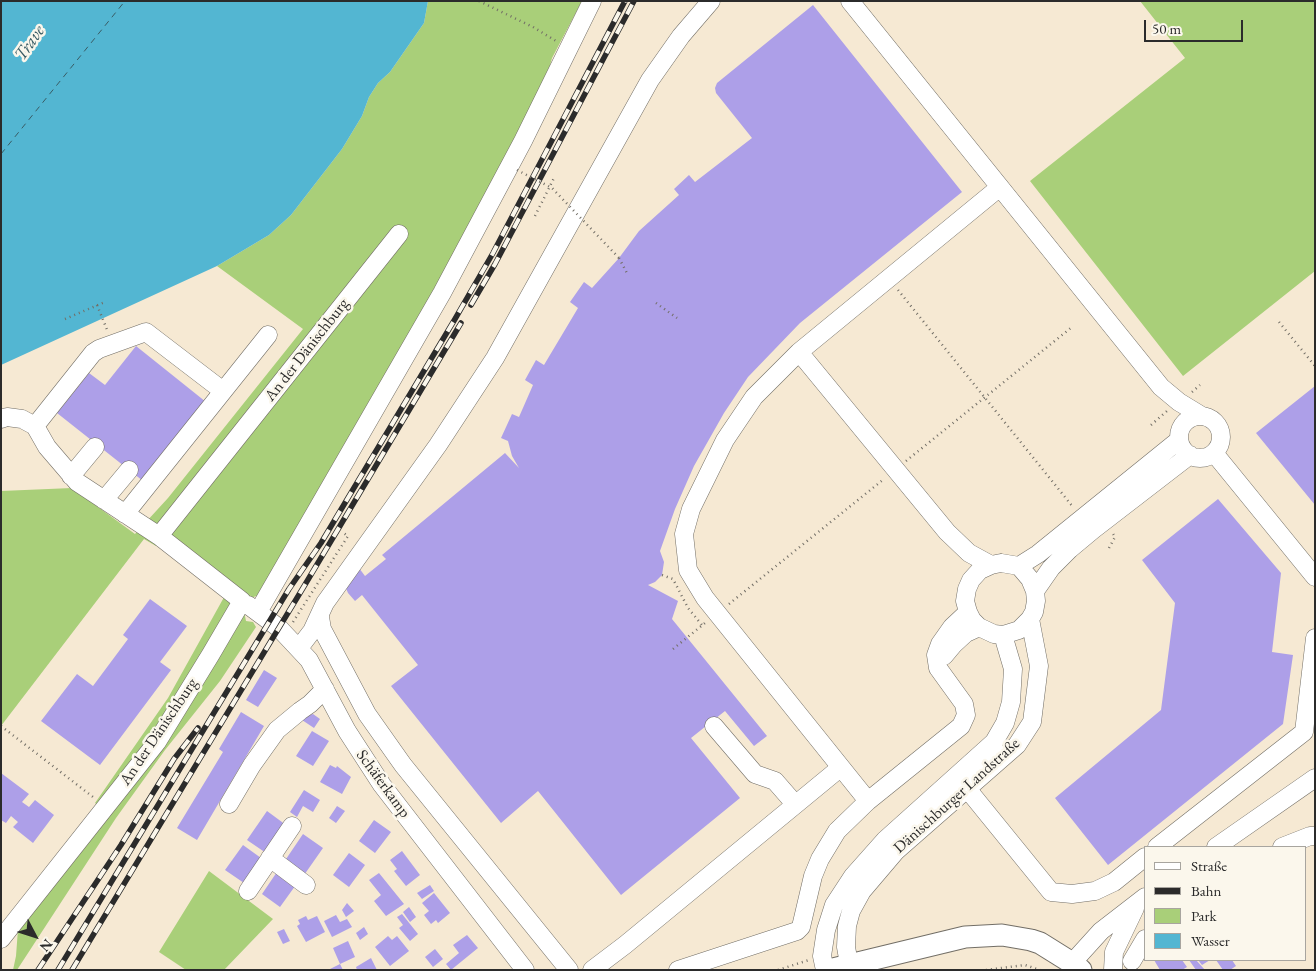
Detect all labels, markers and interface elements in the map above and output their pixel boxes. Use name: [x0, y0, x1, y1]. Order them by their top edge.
scale bar: [1146, 10, 1245, 42]
text: 50 m: [1152, 19, 1181, 38]
water label: Trave: [10, 21, 50, 65]
street label: An der Dänischburg: [261, 295, 353, 405]
street label: An der Dänischburg: [116, 675, 202, 789]
street label: Dänischburger Landstraße: [890, 734, 1024, 858]
street label: Schäferkamp: [352, 746, 414, 822]
legend: [1144, 846, 1306, 961]
text: Straße: [1191, 856, 1227, 875]
text: Bahn: [1191, 881, 1221, 900]
text: Park: [1191, 906, 1217, 925]
north arrow: [10, 911, 60, 961]
text: Wasser: [1191, 931, 1230, 950]
text: N: [36, 936, 57, 956]

